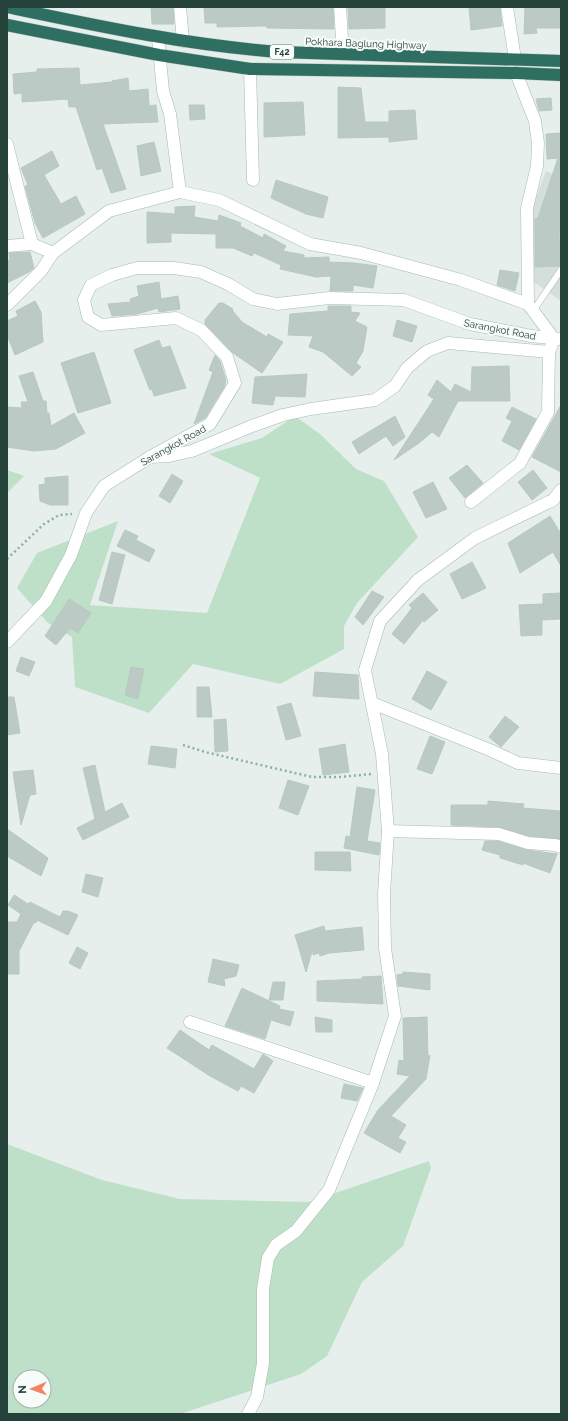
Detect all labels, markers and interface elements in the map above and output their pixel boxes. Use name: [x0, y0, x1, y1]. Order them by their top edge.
street label: Pokhara Baglung Highway: [305, 36, 428, 51]
road number: F42: [270, 45, 294, 59]
street label: Sarangkot Road: [463, 317, 537, 342]
street label: Sarangkot Road: [139, 423, 208, 468]
north arrow: [12, 1369, 52, 1409]
text: N: [16, 1385, 29, 1394]

